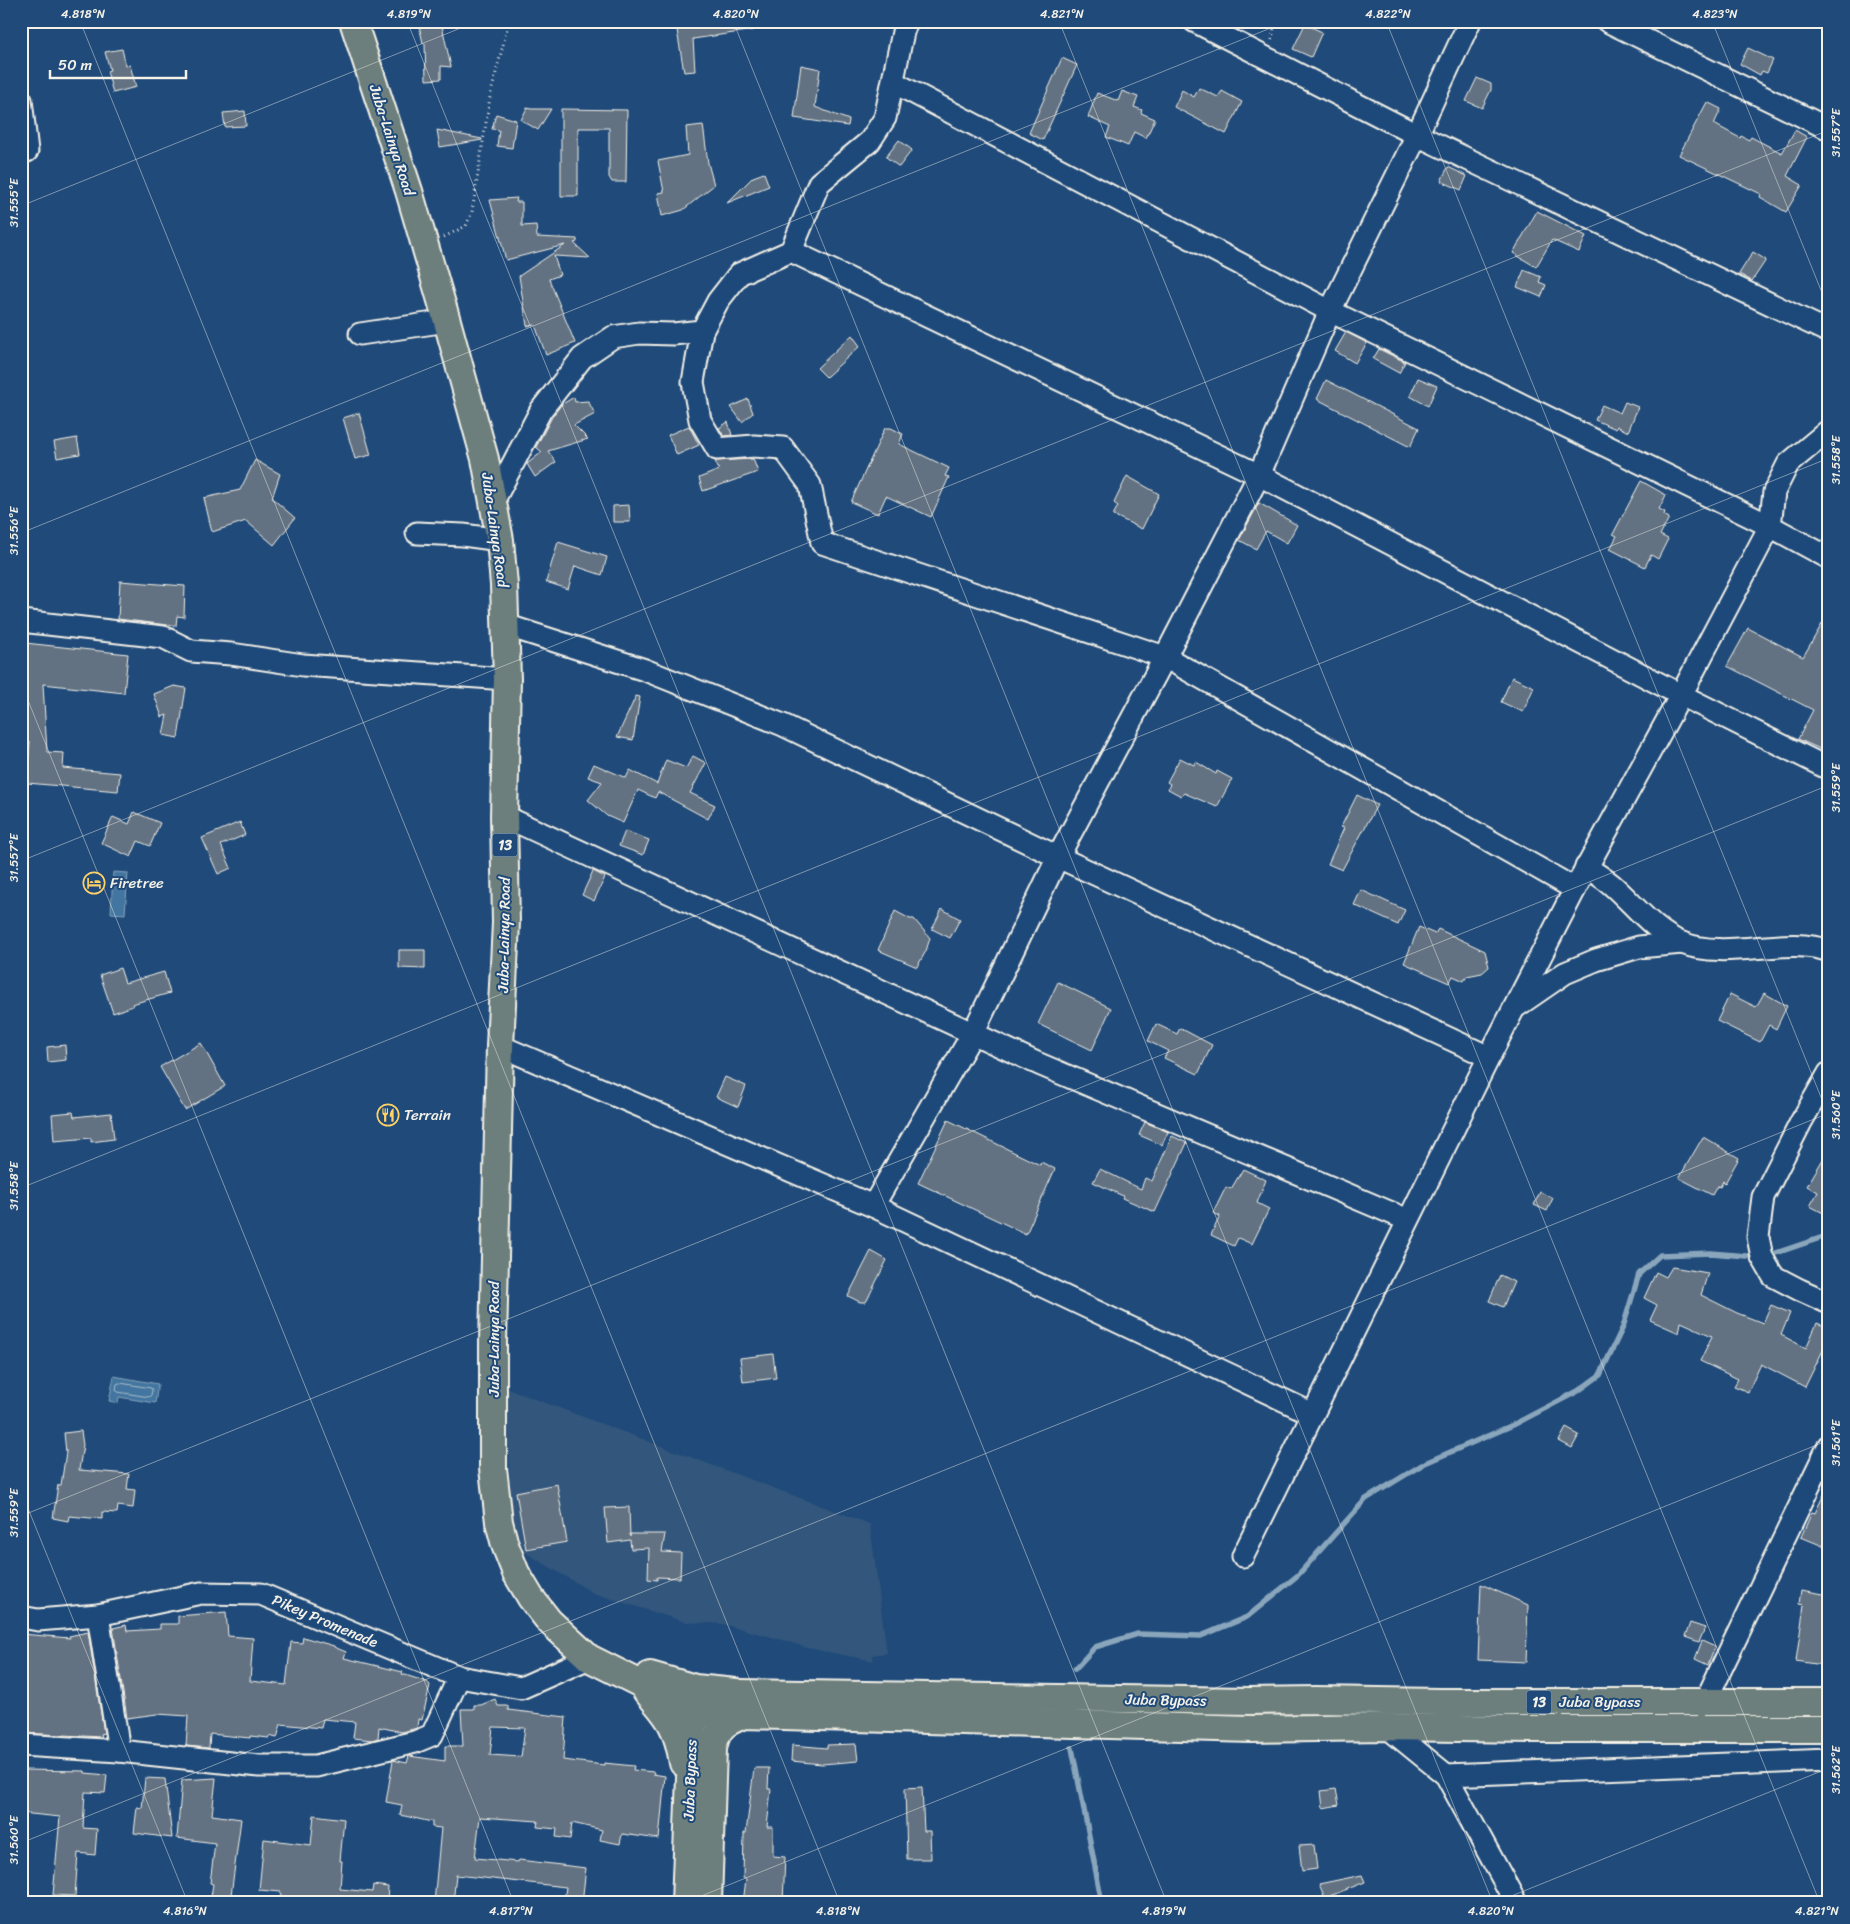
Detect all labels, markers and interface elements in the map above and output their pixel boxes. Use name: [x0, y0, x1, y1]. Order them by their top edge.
text: 4.818°N: [61, 3, 106, 25]
text: 4.819°N: [387, 3, 432, 25]
text: 4.820°N: [713, 3, 760, 25]
text: 4.821°N: [1040, 3, 1085, 25]
text: 4.822°N: [1365, 3, 1412, 25]
text: 4.823°N: [1692, 3, 1738, 25]
scale bar: [50, 48, 186, 80]
text: 50 m: [58, 52, 93, 78]
street label: Juba-Lainya Road: [361, 80, 423, 200]
text: 31.557°E: [1825, 107, 1847, 157]
text: 31.555°E: [3, 177, 25, 228]
text: 31.558°E: [1825, 434, 1847, 485]
street label: Juba-Lainya Road: [474, 470, 516, 590]
text: 31.556°E: [3, 505, 25, 555]
text: 31.559°E: [1825, 762, 1847, 813]
text: 31.557°E: [3, 832, 25, 882]
road number: 13: [492, 834, 518, 856]
place label: Firetree: [110, 870, 164, 896]
hotel icon: Firetree: [82, 871, 106, 895]
street label: Juba-Lainya Road: [490, 876, 518, 994]
text: 31.560°E: [1825, 1089, 1847, 1139]
place label: Terrain: [404, 1102, 451, 1128]
restaurant icon: Terrain: [376, 1103, 400, 1127]
text: 31.558°E: [3, 1160, 25, 1211]
street label: Juba-Lainya Road: [481, 1280, 507, 1398]
text: 31.561°E: [1825, 1418, 1847, 1466]
text: 31.559°E: [3, 1487, 25, 1538]
street label: Pikey Promenade: [268, 1587, 382, 1655]
street label: Juba Bypass: [1124, 1686, 1207, 1714]
street label: Juba Bypass: [1558, 1689, 1641, 1715]
road number: 13: [1526, 1690, 1552, 1714]
street label: Juba Bypass: [676, 1739, 704, 1822]
text: 31.562°E: [1825, 1745, 1847, 1794]
text: 31.560°E: [3, 1814, 25, 1864]
text: 4.816°N: [163, 1900, 208, 1922]
text: 4.817°N: [489, 1900, 534, 1922]
text: 4.818°N: [816, 1900, 861, 1922]
text: 4.819°N: [1142, 1900, 1187, 1922]
text: 4.820°N: [1468, 1900, 1515, 1922]
text: 4.821°N: [1795, 1900, 1840, 1922]

